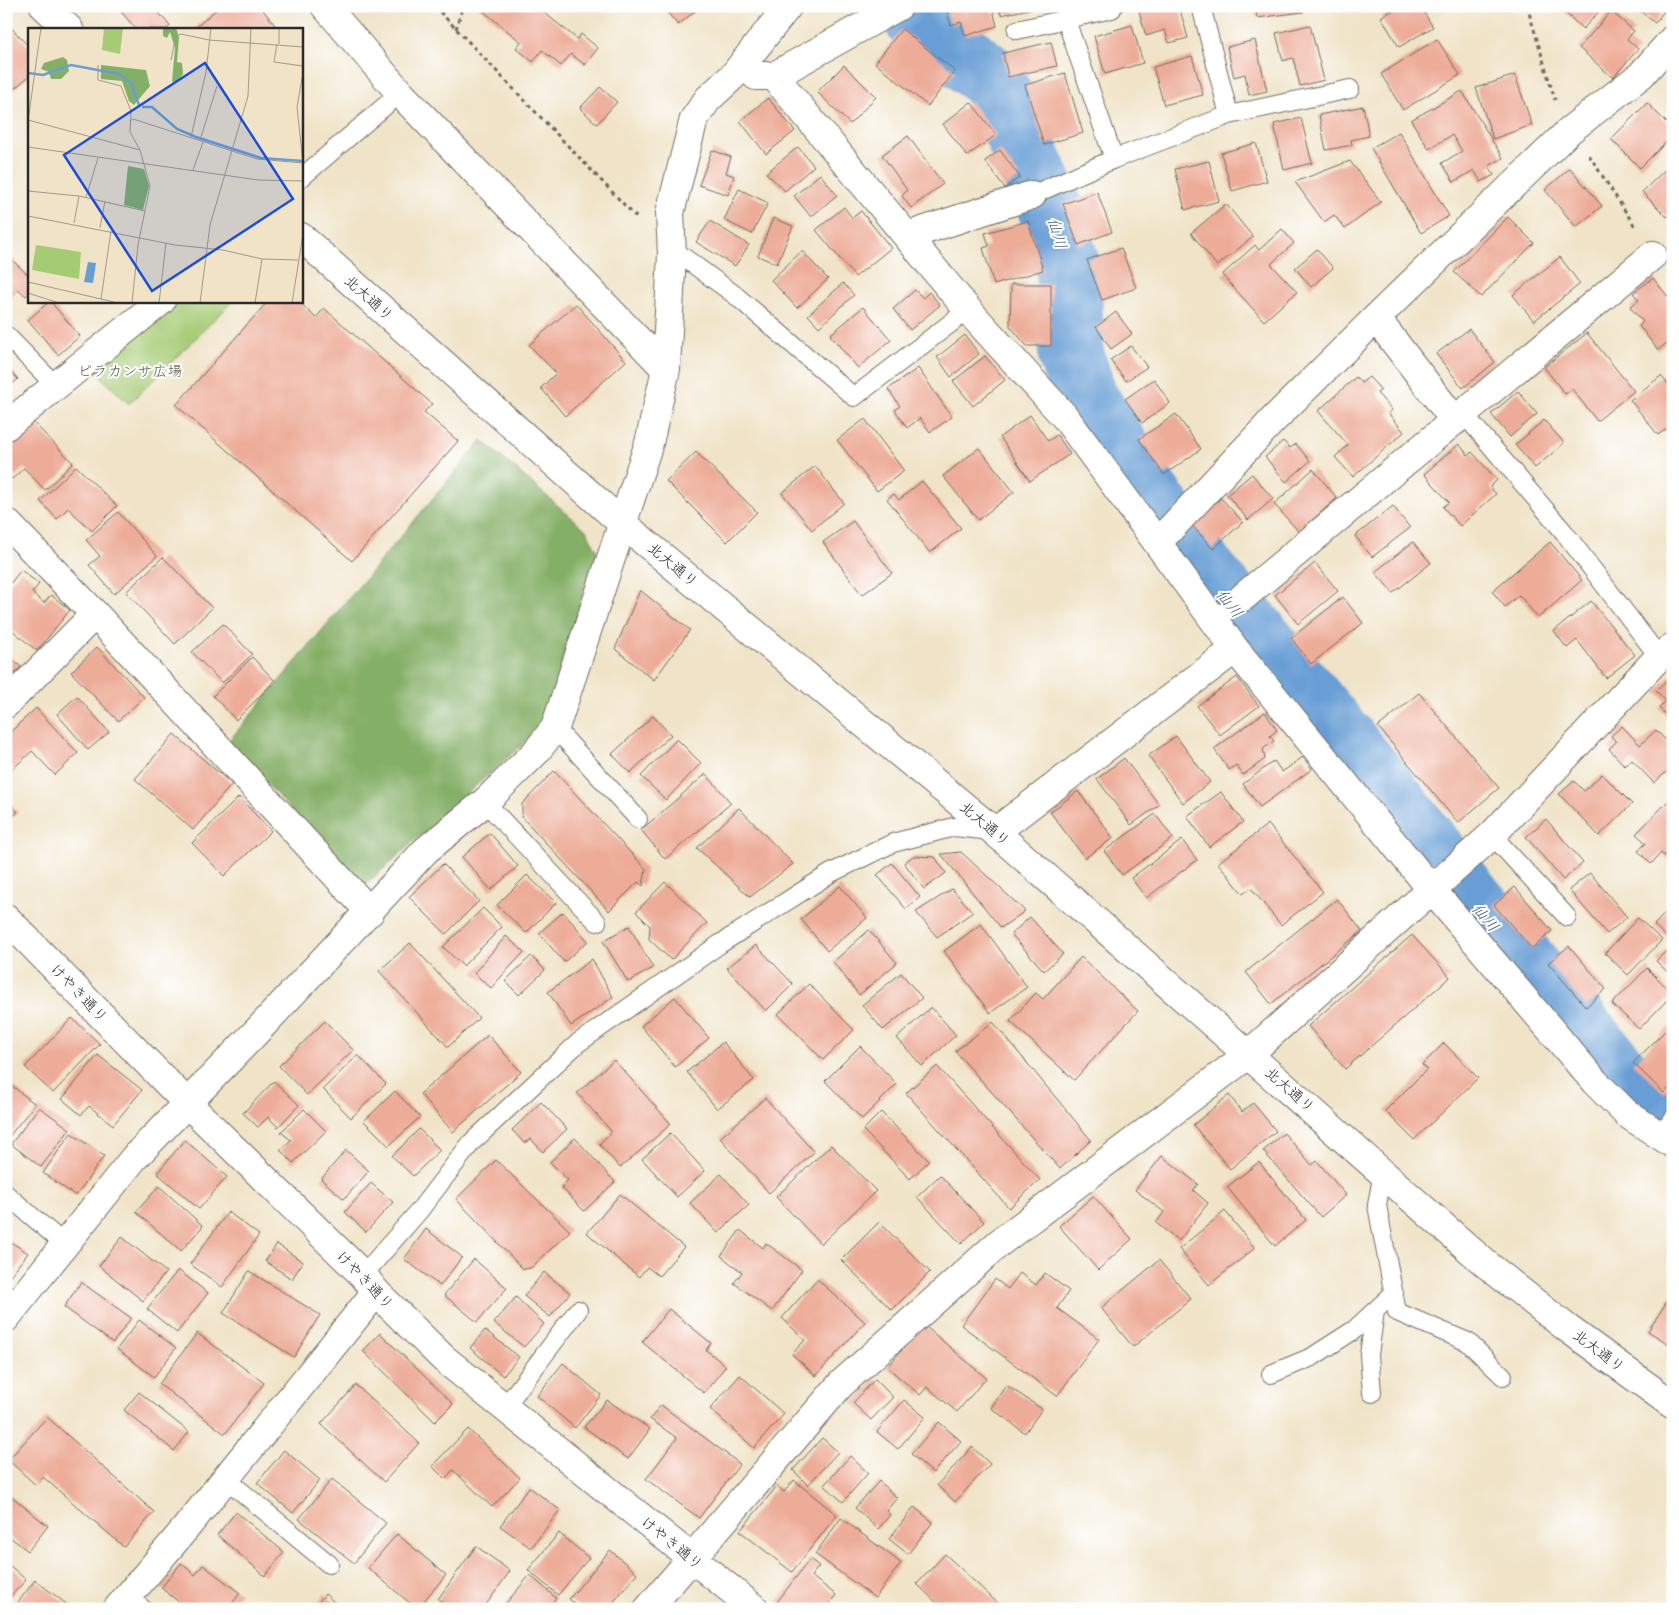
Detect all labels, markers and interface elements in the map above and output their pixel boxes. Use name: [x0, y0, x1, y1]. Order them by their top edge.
inset map: [28, 28, 302, 302]
water label: 仙川: [1043, 215, 1071, 251]
street label: 北大通り: [340, 271, 397, 326]
park label: ピラカンサ広場: [77, 362, 183, 381]
street label: 北大通り: [644, 539, 702, 592]
water label: 仙川: [1211, 585, 1247, 622]
street label: 北大通り: [956, 798, 1014, 851]
water label: 仙川: [1467, 899, 1503, 936]
street label: けやき通り: [46, 960, 112, 1027]
street label: 北大通り: [1261, 1064, 1319, 1117]
street label: けやき通り: [332, 1247, 398, 1314]
street label: 北大通り: [1569, 1326, 1628, 1377]
street label: けやき通り: [637, 1512, 707, 1574]

